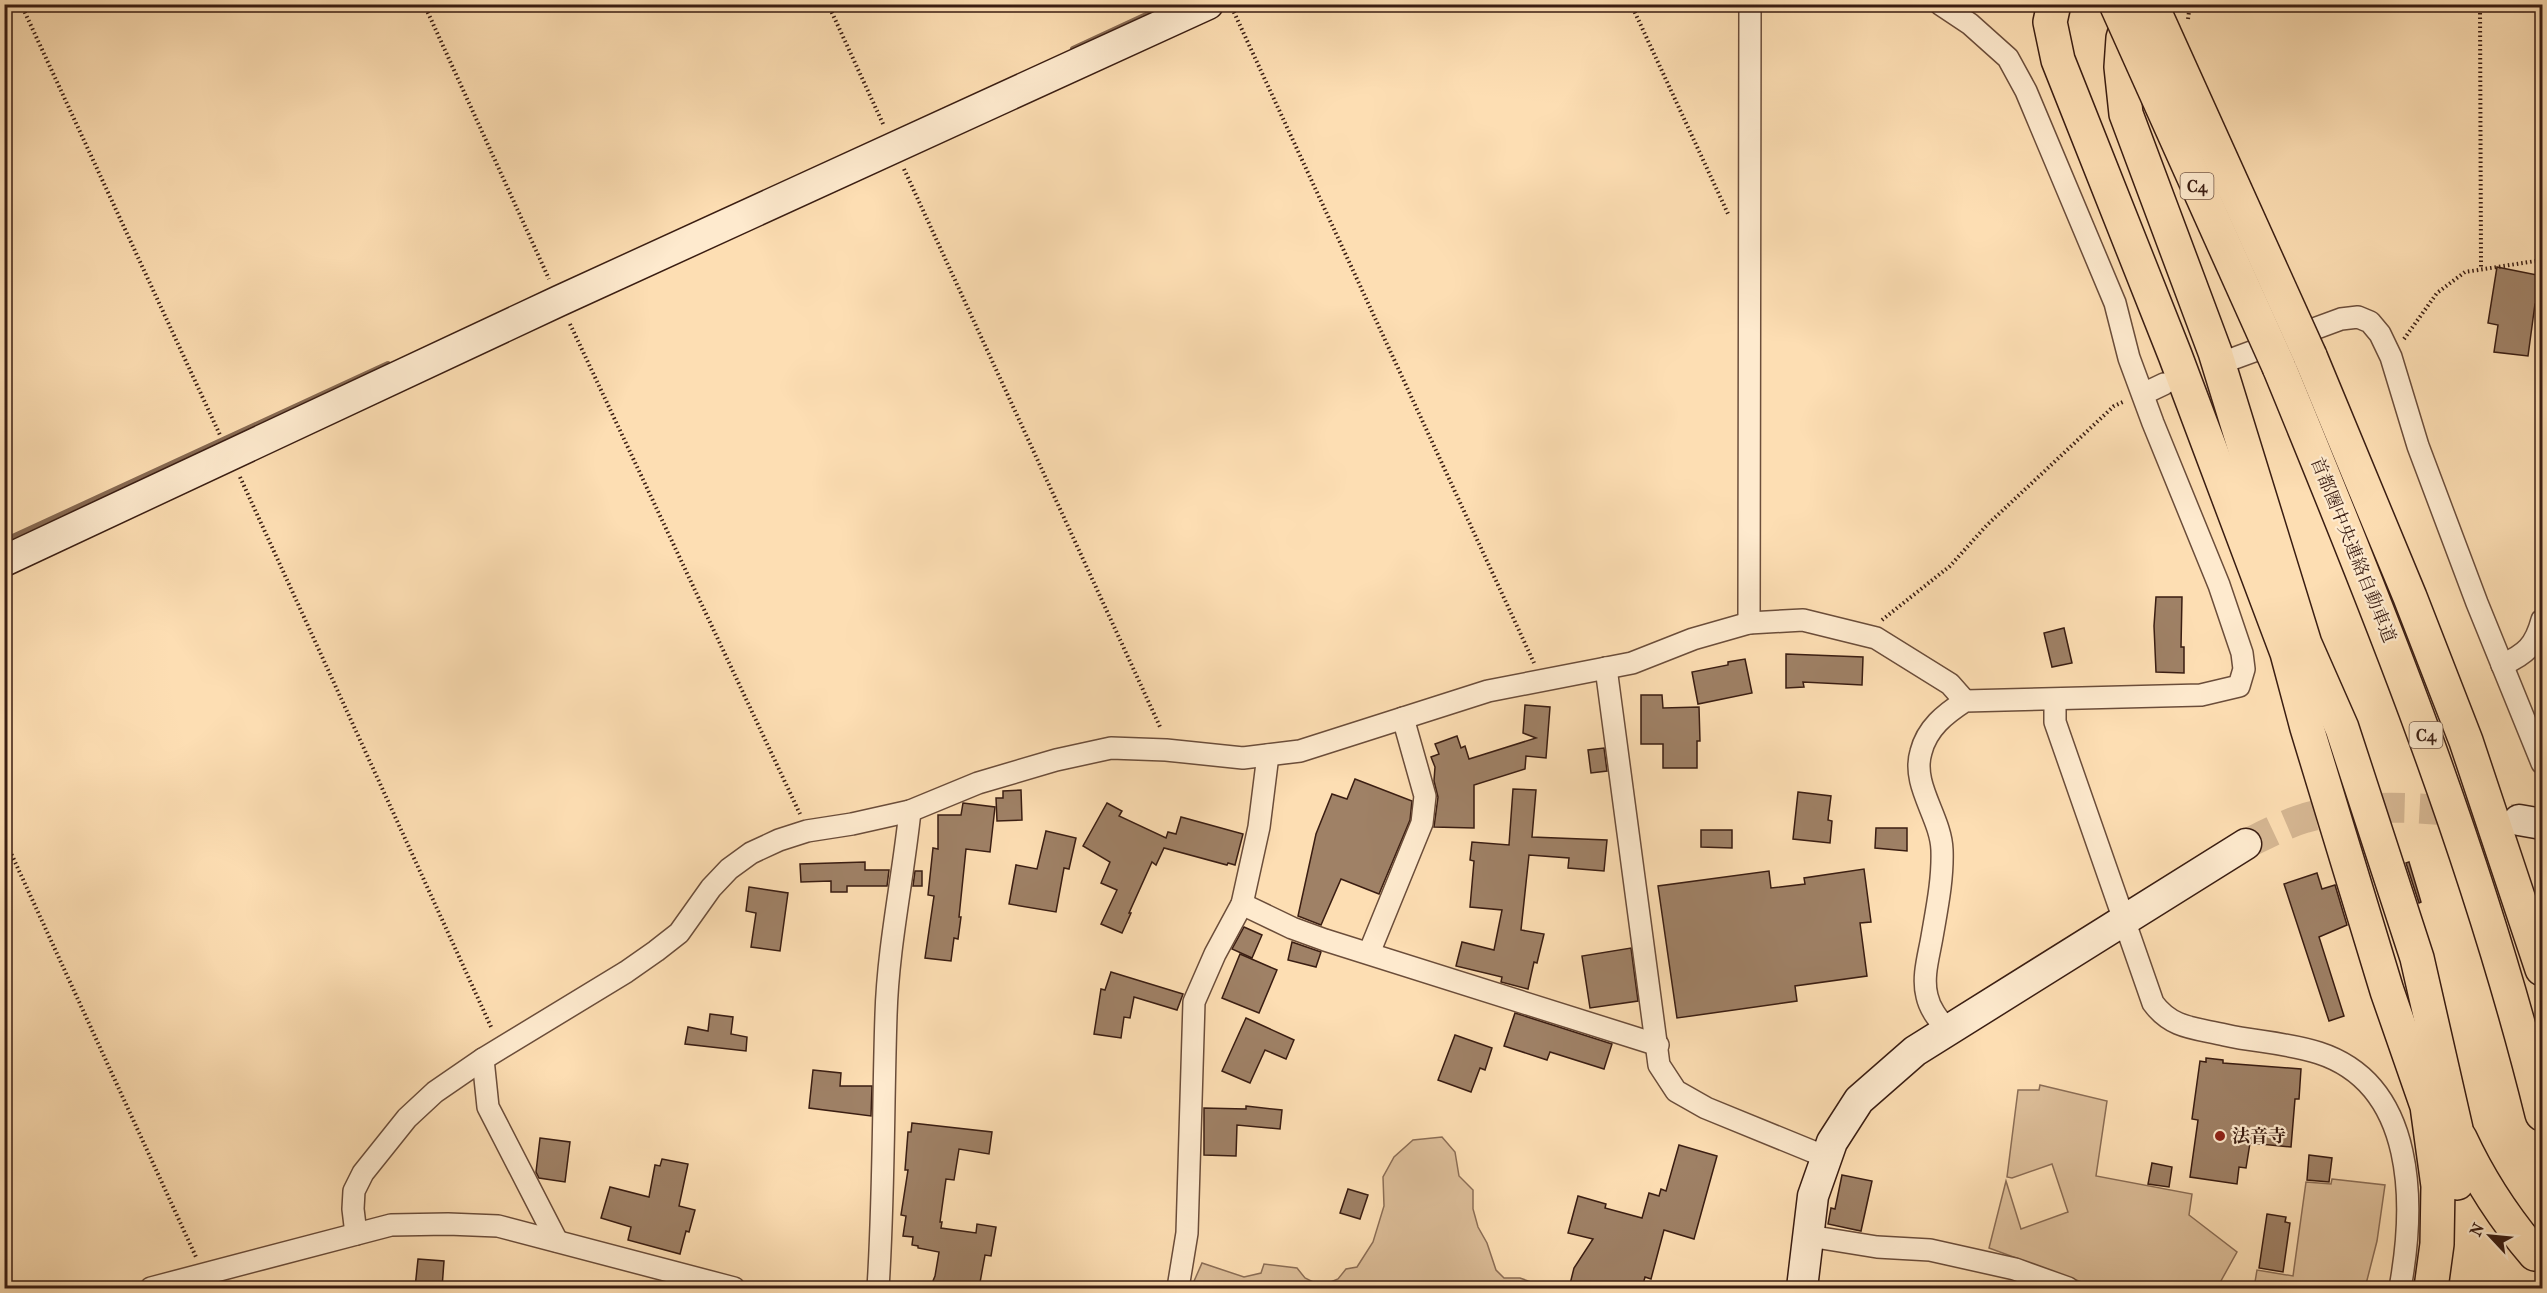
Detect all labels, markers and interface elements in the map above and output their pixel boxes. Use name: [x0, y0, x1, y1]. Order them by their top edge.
road number: C4: [2180, 173, 2214, 199]
street label: 首都圏中央連絡自動車道: [2306, 454, 2400, 646]
road number: C4: [2410, 722, 2442, 748]
place label: 法音寺: [2232, 1126, 2286, 1147]
marker: 法音寺: [2213, 1129, 2227, 1143]
north arrow: [2460, 1206, 2520, 1266]
text: N: [2466, 1219, 2489, 1239]

